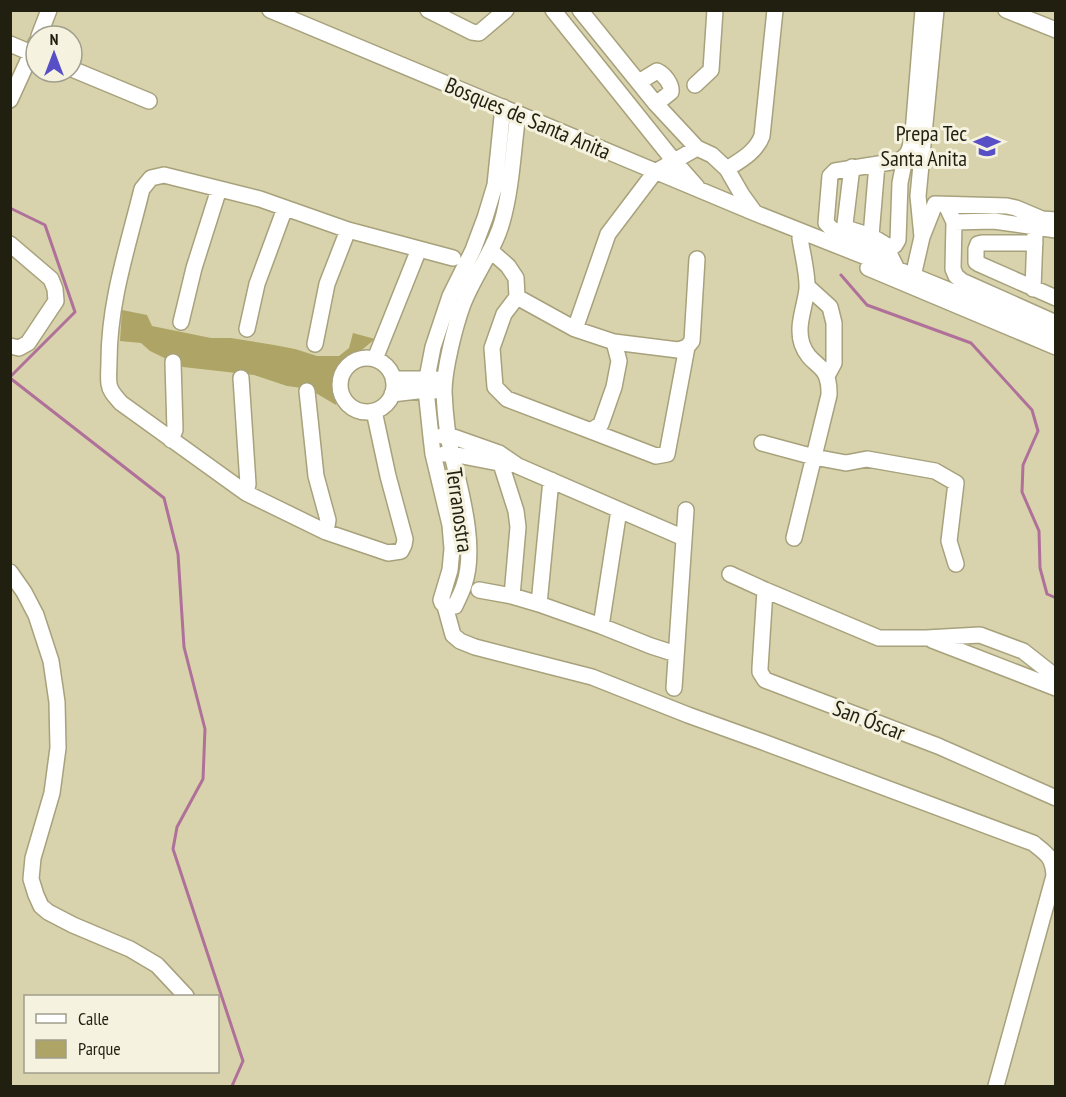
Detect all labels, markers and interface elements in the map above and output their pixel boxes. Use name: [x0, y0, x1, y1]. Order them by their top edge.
north arrow: [24, 24, 84, 84]
text: N: [50, 29, 58, 49]
street label: Bosques de Santa Anita: [441, 70, 615, 166]
place label: Prepa Tec Santa Anita: [881, 119, 967, 172]
school or university icon: Prepa Tec Santa Anita: [972, 131, 1002, 161]
street label: Terranostra: [440, 466, 480, 554]
street label: San Óscar: [829, 694, 909, 746]
legend: [24, 995, 219, 1073]
text: Calle: [78, 1007, 109, 1030]
text: Parque: [78, 1037, 121, 1060]

